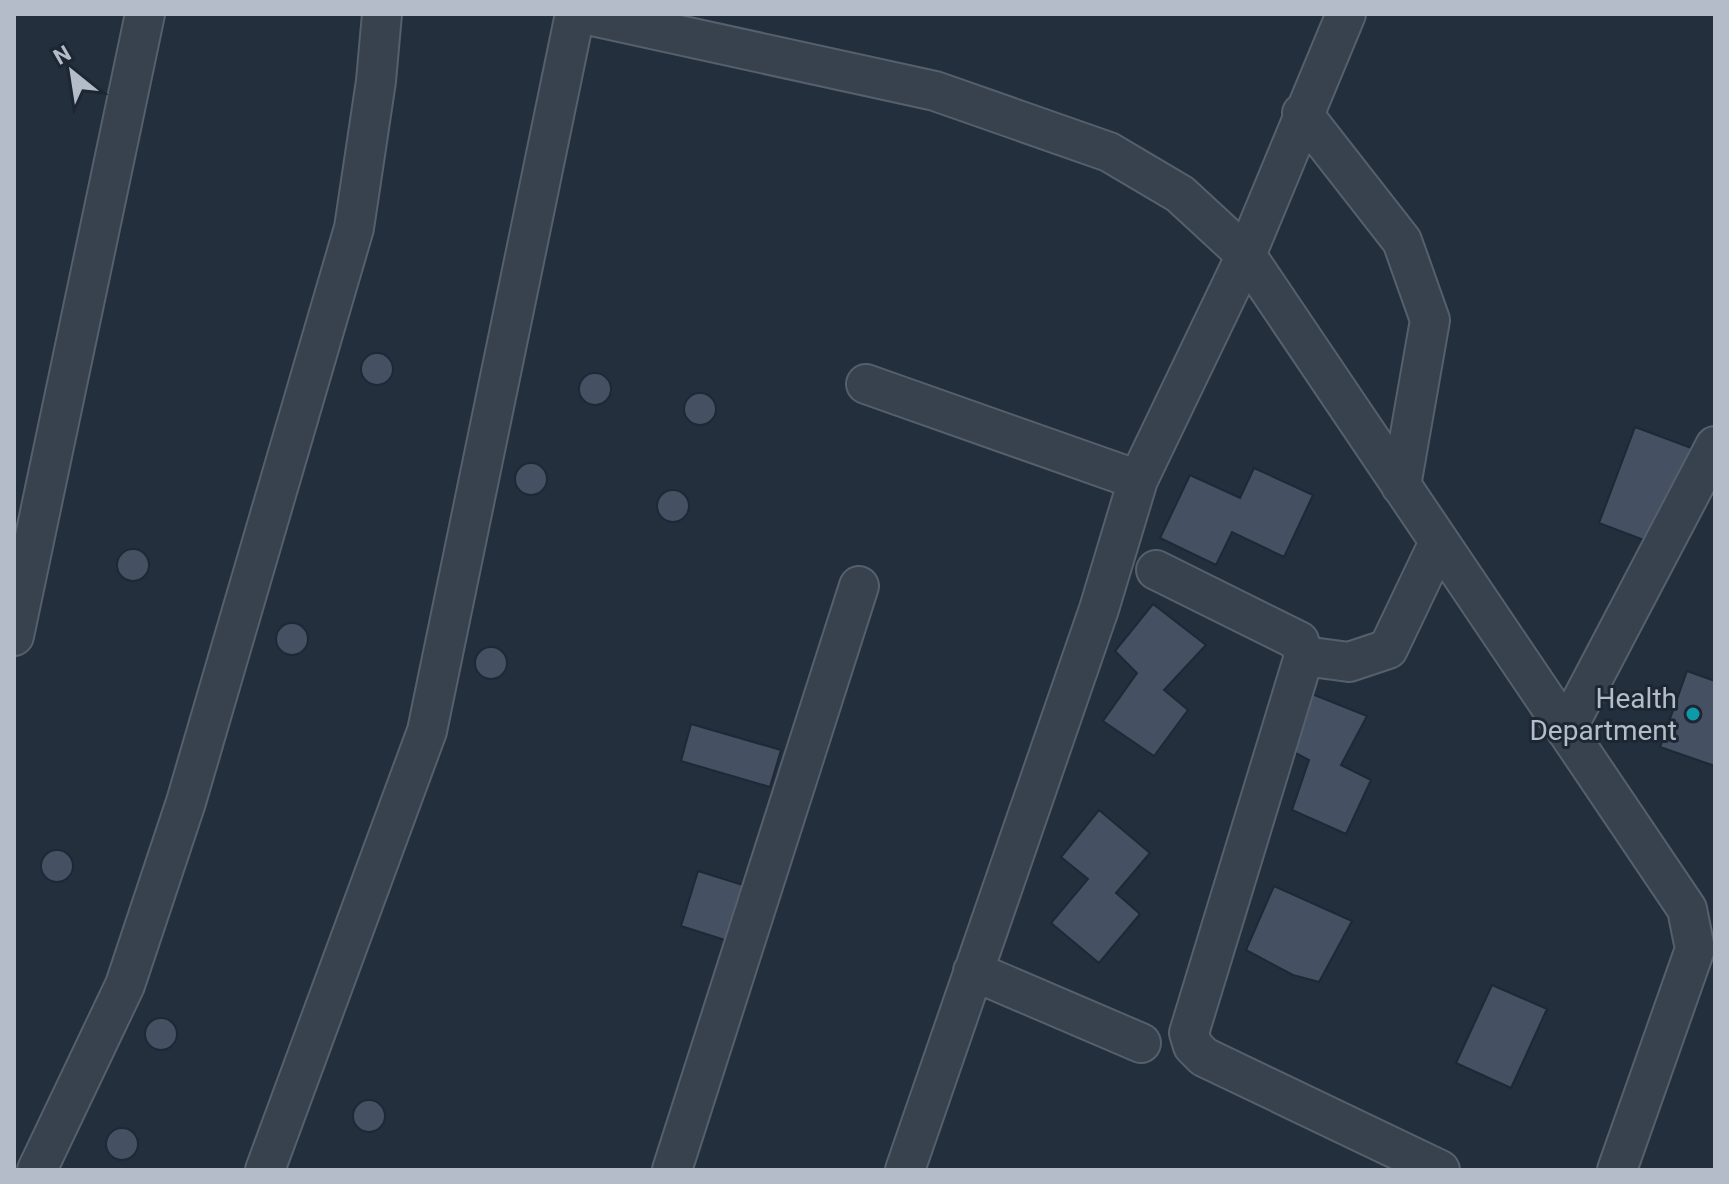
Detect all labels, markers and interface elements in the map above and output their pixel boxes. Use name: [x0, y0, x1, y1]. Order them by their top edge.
north arrow: [32, 32, 112, 112]
text: N: [49, 40, 75, 70]
place label: Health Department: [1529, 682, 1677, 747]
marker: Health Department: [1684, 705, 1702, 723]

